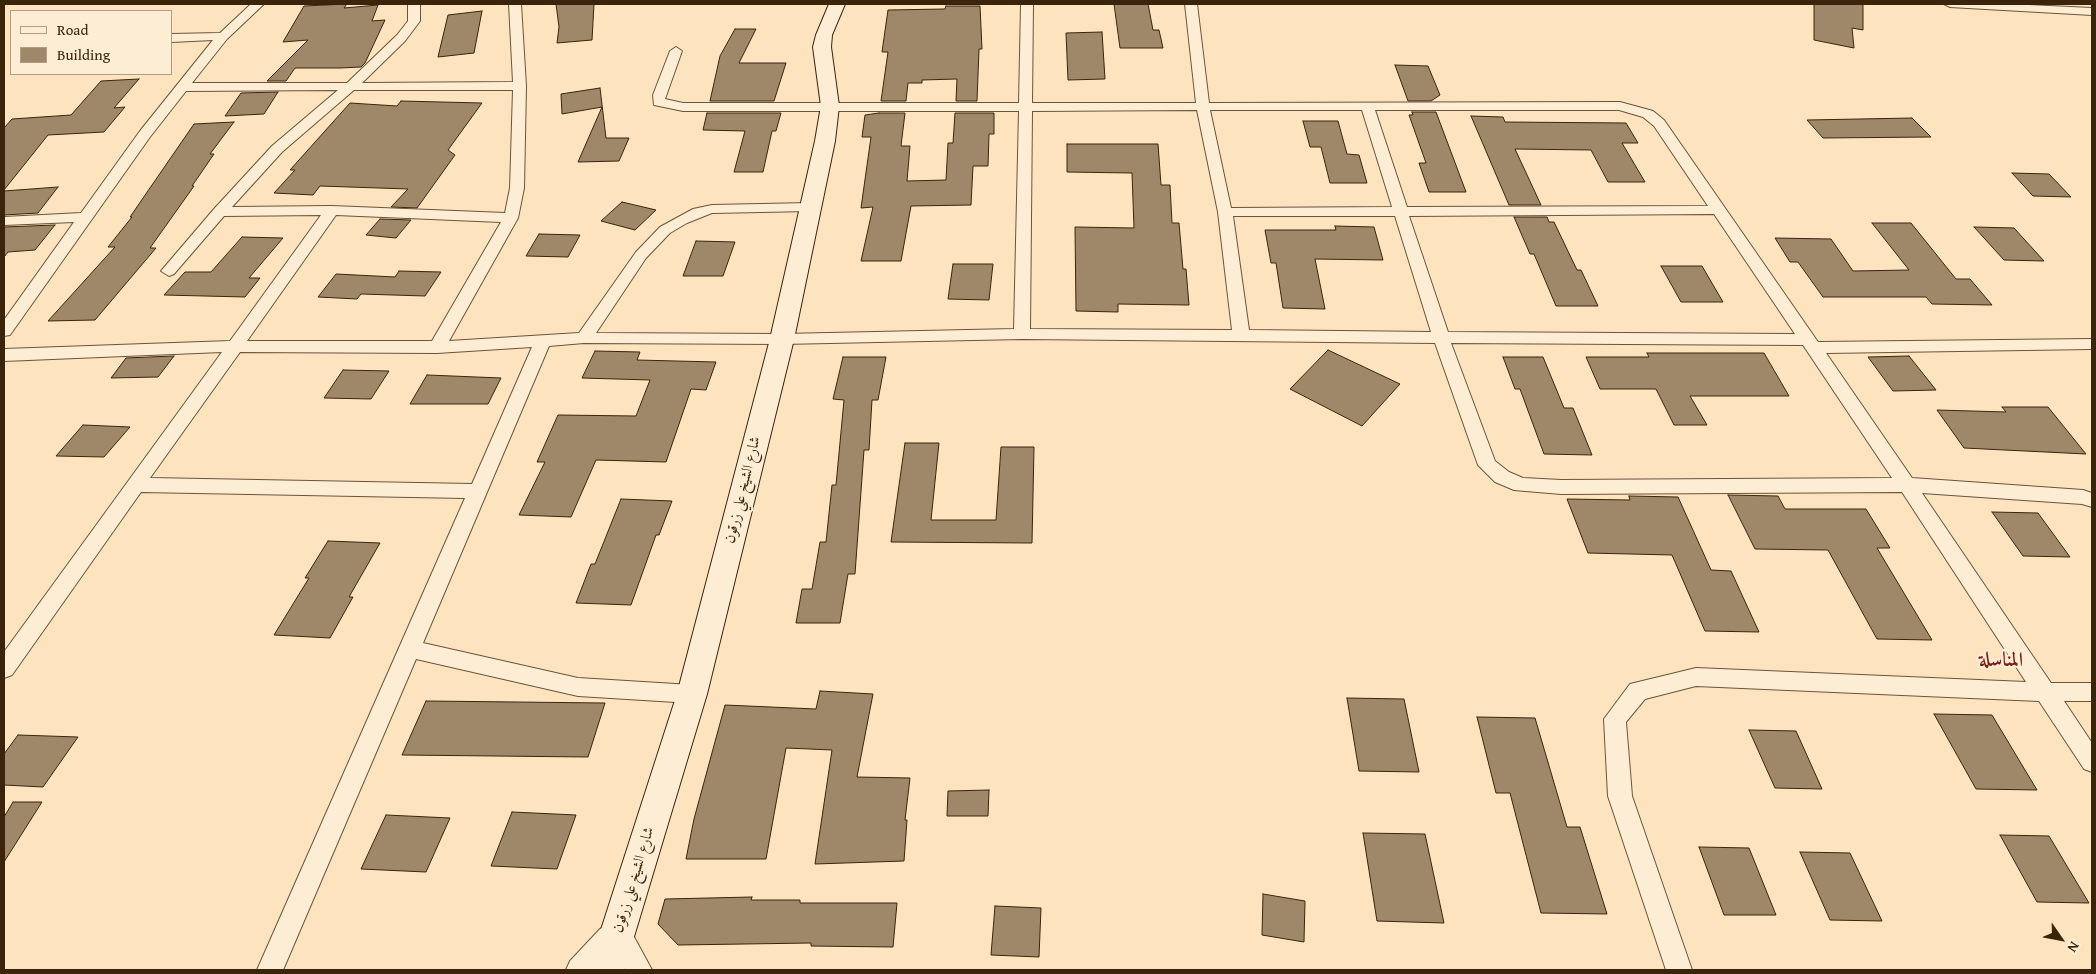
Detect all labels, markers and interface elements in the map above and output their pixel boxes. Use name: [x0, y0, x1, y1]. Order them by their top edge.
legend: [10, 10, 172, 75]
text: Road: [57, 19, 88, 40]
text: Building: [57, 44, 110, 65]
street label: شارع الشيخ علي زرقون: [721, 435, 765, 545]
district label: المناسلة: [1979, 649, 2023, 673]
street label: شارع الشيخ علي زرقون: [609, 825, 659, 935]
north arrow: [2036, 914, 2086, 964]
text: N: [2063, 938, 2085, 957]

